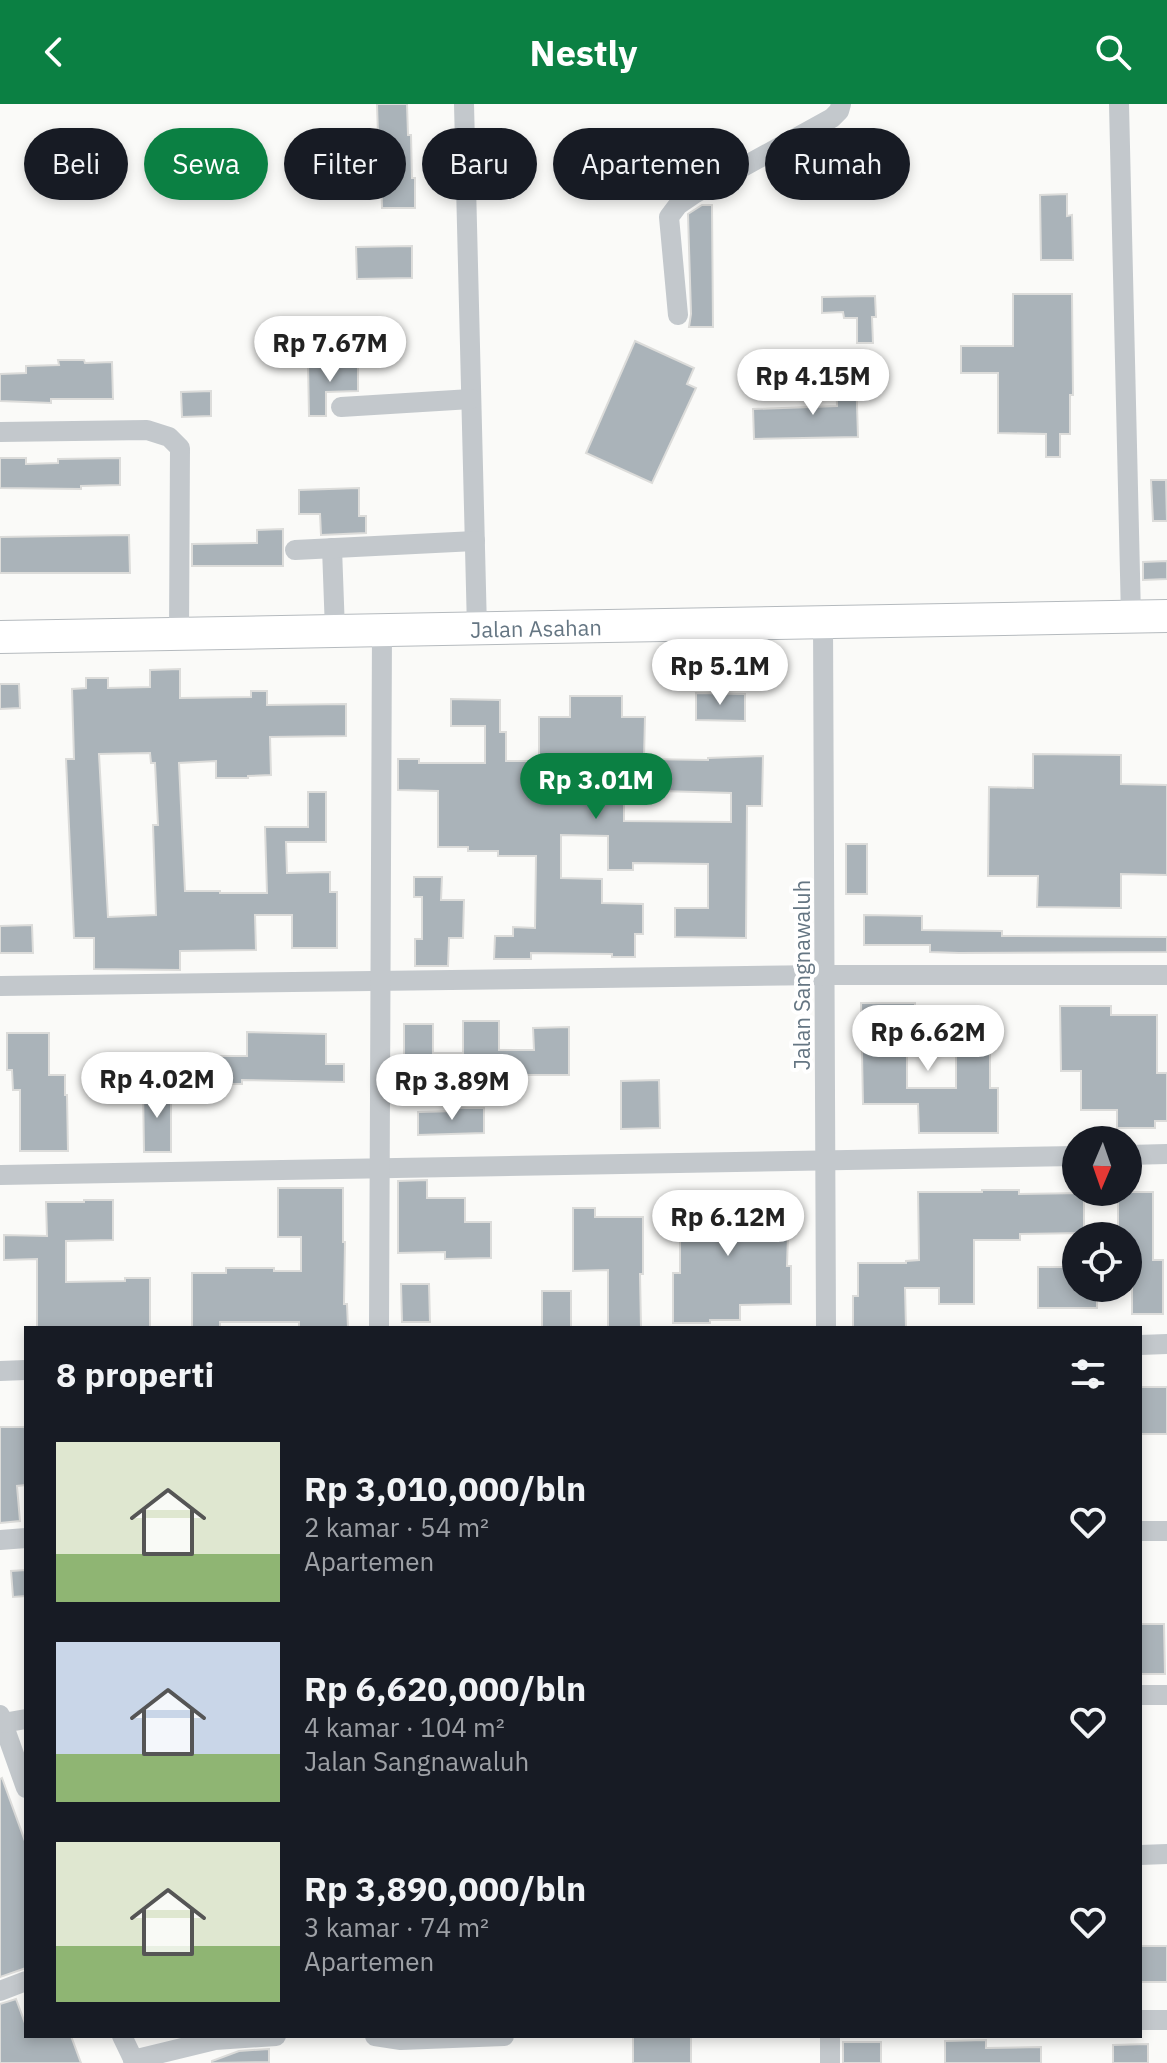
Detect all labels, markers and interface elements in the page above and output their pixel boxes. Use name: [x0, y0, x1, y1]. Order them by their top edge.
text: Nestly: [530, 29, 637, 76]
icon: back: [32, 30, 76, 74]
icon: search: [1091, 30, 1135, 74]
chip: Beli: [24, 128, 128, 200]
chip: Sewa: [144, 128, 268, 200]
chip: Filter: [284, 128, 406, 200]
chip: Baru: [422, 128, 537, 200]
chip: Apartemen: [553, 128, 749, 200]
chip: Rumah: [765, 128, 910, 200]
pin: Rp 7.67M: [247, 316, 413, 384]
text: Rp 7.67M: [272, 325, 388, 359]
pin: Rp 4.15M: [730, 349, 896, 417]
text: Rp 4.15M: [755, 358, 871, 392]
street label: Jalan Asahan: [470, 612, 602, 644]
pin: Rp 5.1M: [646, 639, 794, 707]
text: Rp 5.1M: [670, 648, 770, 682]
pin: Rp 3.01M: [513, 753, 679, 821]
text: Rp 3.01M: [538, 762, 654, 796]
street label: Jalan Sangnawaluh: [787, 880, 816, 1070]
pin: Rp 6.62M: [845, 1005, 1011, 1073]
text: Rp 6.62M: [870, 1014, 986, 1048]
pin: Rp 4.02M: [74, 1052, 240, 1120]
pin: Rp 3.89M: [369, 1054, 535, 1122]
text: Rp 4.02M: [99, 1061, 215, 1095]
text: Rp 3.89M: [394, 1063, 510, 1097]
north arrow: [1062, 1126, 1142, 1206]
map controls: [1062, 1126, 1142, 1302]
pin: Rp 6.12M: [645, 1190, 811, 1258]
text: Rp 6.12M: [670, 1199, 786, 1233]
button: locate: [1062, 1222, 1142, 1302]
text: 8 properti: [56, 1352, 214, 1396]
icon: filters: [1066, 1352, 1110, 1396]
text: Rp 3,010,000/bln: [304, 1466, 586, 1510]
icon: home: [120, 1474, 216, 1570]
icon: heart: [1066, 1500, 1110, 1544]
text: 2 kamar · 54 m²: [304, 1510, 489, 1544]
text: Apartemen: [304, 1544, 434, 1578]
text: Rp 6,620,000/bln: [304, 1666, 586, 1710]
icon: home: [120, 1674, 216, 1770]
icon: heart: [1066, 1700, 1110, 1744]
text: 4 kamar · 104 m²: [304, 1710, 505, 1744]
text: Jalan Sangnawaluh: [304, 1744, 529, 1778]
text: Rp 3,890,000/bln: [304, 1866, 586, 1910]
icon: home: [120, 1874, 216, 1970]
icon: heart: [1066, 1900, 1110, 1944]
text: 3 kamar · 74 m²: [304, 1910, 489, 1944]
text: Apartemen: [304, 1944, 434, 1978]

